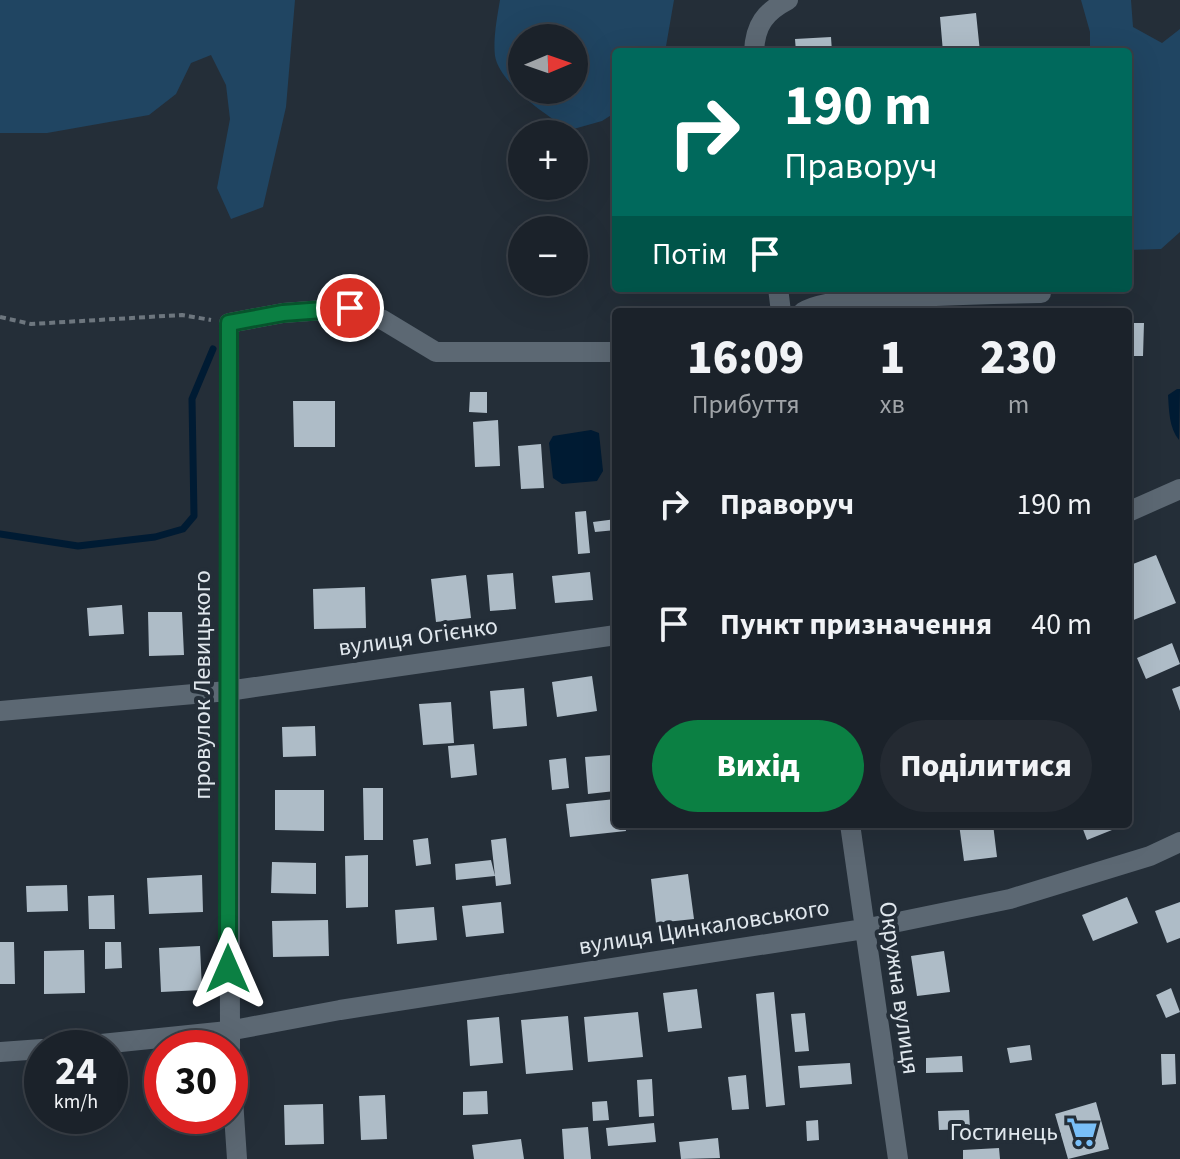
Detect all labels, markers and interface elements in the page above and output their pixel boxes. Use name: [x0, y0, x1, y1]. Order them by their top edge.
north arrow: [508, 24, 588, 104]
map controls: [508, 24, 588, 296]
text: 190 m: [784, 67, 932, 146]
icon: right: [652, 80, 756, 184]
button: +: [508, 120, 588, 200]
text: Праворуч: [784, 141, 938, 192]
button: −: [508, 216, 588, 296]
icon: arrive: [743, 232, 787, 276]
text: Потім: [652, 233, 727, 276]
pin: [316, 274, 384, 342]
icon: arrive: [328, 286, 372, 330]
text: 16:09: [687, 324, 804, 392]
text: 1: [879, 324, 905, 392]
text: 230: [980, 324, 1057, 392]
text: Прибуття: [692, 386, 800, 423]
text: хв: [880, 386, 905, 423]
text: m: [1008, 386, 1029, 423]
icon: right: [652, 482, 696, 526]
text: Праворуч: [720, 483, 854, 526]
text: 190 m: [1016, 483, 1092, 526]
street label: провулок Левицького: [185, 570, 220, 800]
icon: arrive: [652, 602, 696, 646]
text: Пункт призначення: [720, 603, 992, 646]
text: 40 m: [1031, 603, 1092, 646]
street label: вулиця Огієнко: [336, 608, 500, 666]
button: Вихід: [652, 720, 864, 812]
button: Поділитися: [880, 720, 1092, 812]
street label: вулиця Цинкаловського: [576, 890, 832, 964]
street label: Окружна вулиця: [870, 899, 928, 1077]
position arrow: [186, 927, 270, 1011]
speed limit sign: 30: [144, 1030, 248, 1134]
text: 24: [55, 1043, 97, 1100]
text: km/h: [54, 1088, 98, 1116]
place label: Гостинець: [950, 1115, 1058, 1150]
supermarket icon: Гостинець: [1065, 1115, 1099, 1149]

